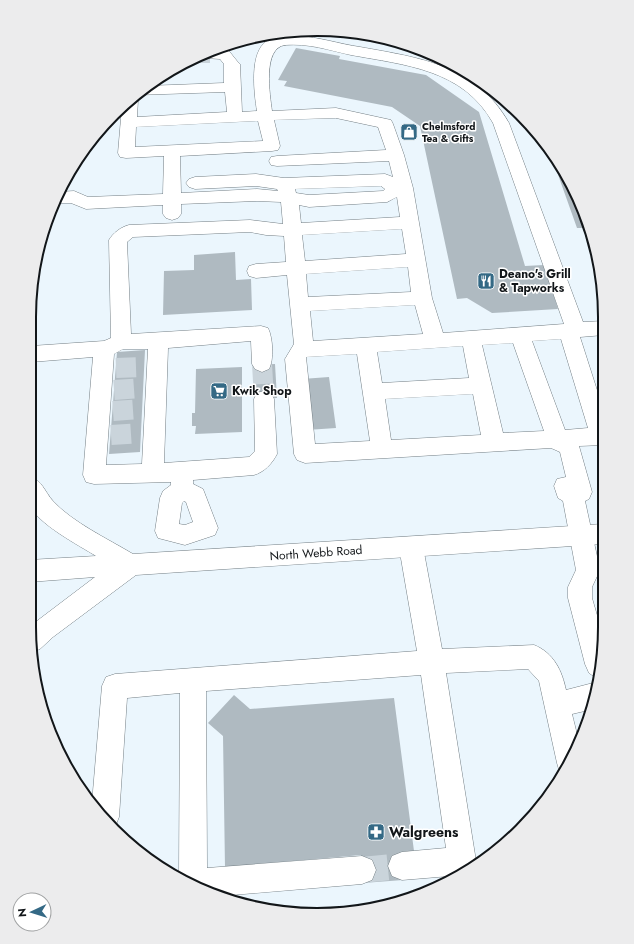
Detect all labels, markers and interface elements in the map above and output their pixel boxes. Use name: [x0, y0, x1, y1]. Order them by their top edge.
place label: Chelmsford Tea & Gifts: [422, 119, 476, 146]
shop icon: Chelmsford Tea & Gifts: [399, 122, 419, 142]
place label: Deano's Grill & Tapworks: [499, 265, 571, 297]
restaurant icon: Deano's Grill & Tapworks: [476, 271, 496, 291]
supermarket icon: Kwik Shop: [209, 381, 229, 401]
place label: Kwik Shop: [232, 382, 292, 400]
street label: North Webb Road: [269, 541, 363, 565]
pharmacy icon: Walgreens: [366, 822, 386, 842]
place label: Walgreens: [389, 822, 459, 842]
north arrow: [12, 892, 52, 932]
text: N: [14, 908, 30, 918]

